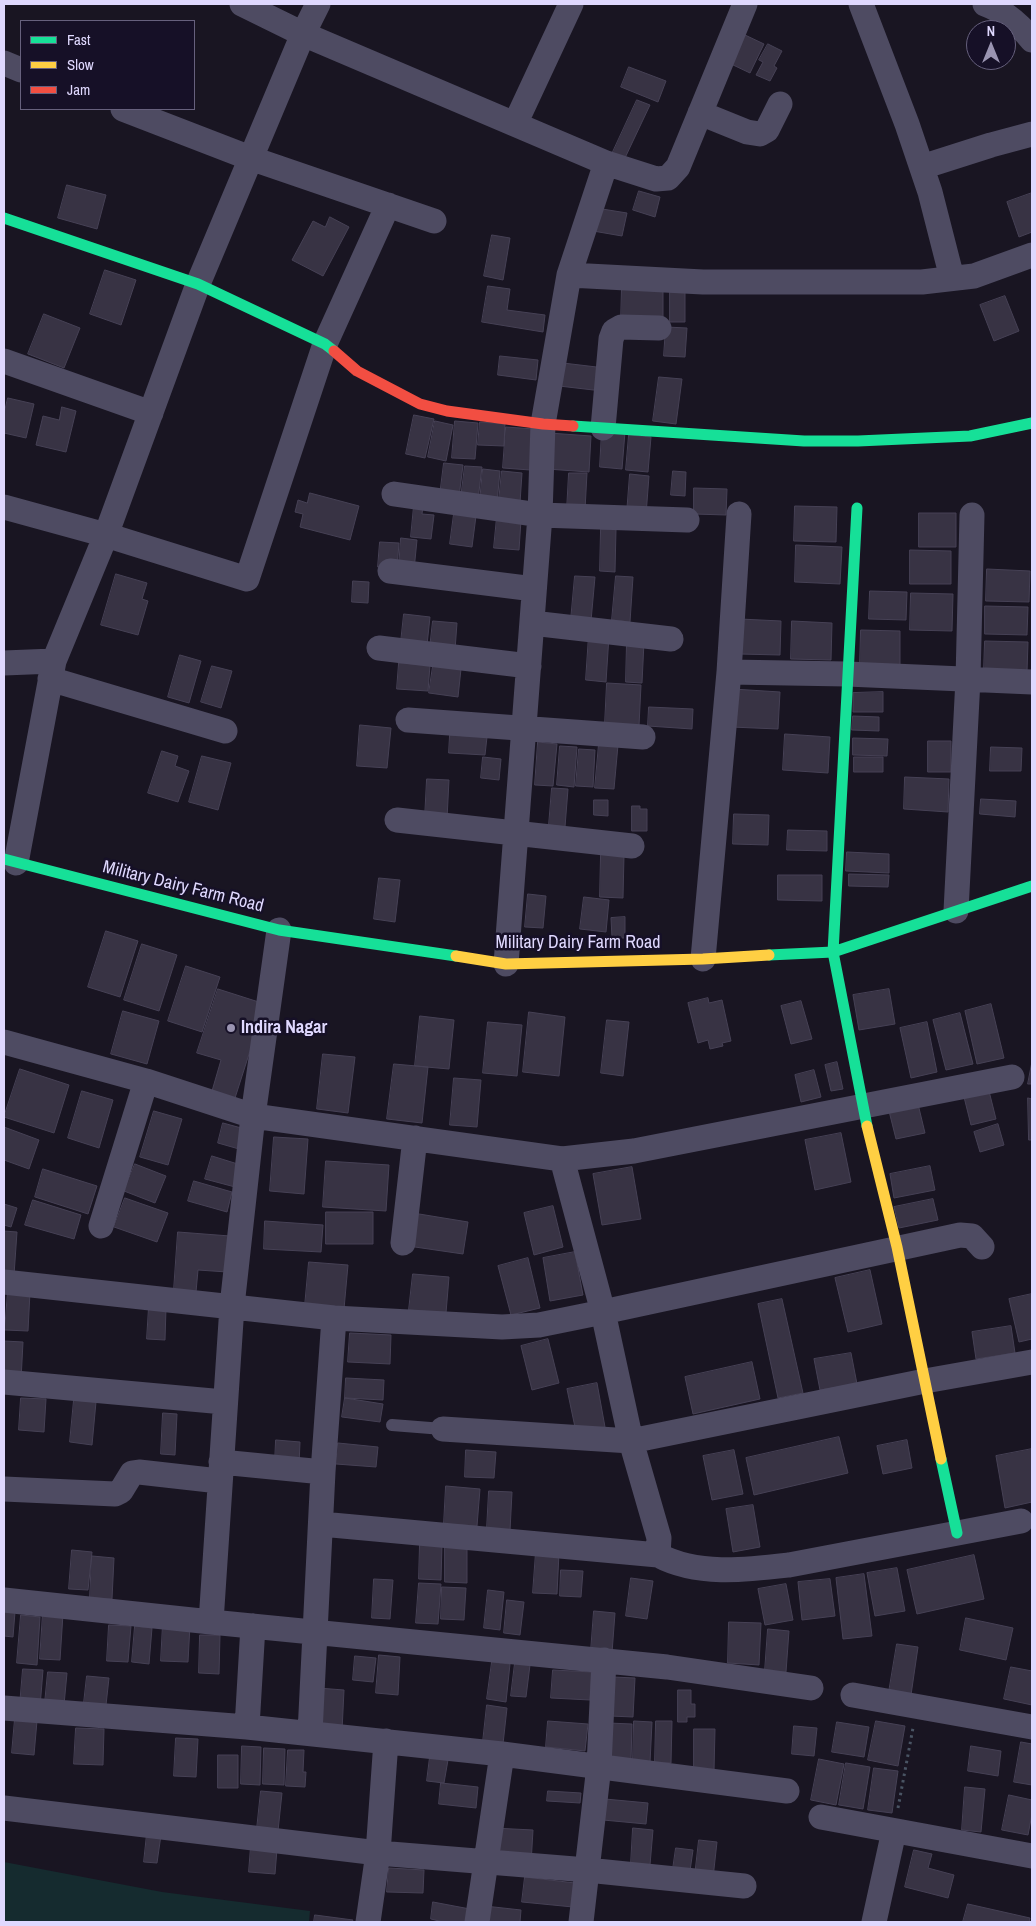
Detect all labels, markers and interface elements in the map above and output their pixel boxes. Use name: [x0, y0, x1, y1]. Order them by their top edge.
legend: [20, 20, 195, 110]
north arrow: [966, 20, 1016, 70]
text: N: [987, 22, 995, 40]
text: Fast: [67, 29, 90, 50]
text: Slow: [67, 54, 94, 75]
text: Jam: [67, 79, 90, 100]
street label: Military Dairy Farm Road: [100, 857, 266, 917]
street label: Military Dairy Farm Road: [496, 932, 660, 954]
place label: Indira Nagar: [241, 1017, 327, 1039]
marker: Indira Nagar: [225, 1022, 237, 1034]

